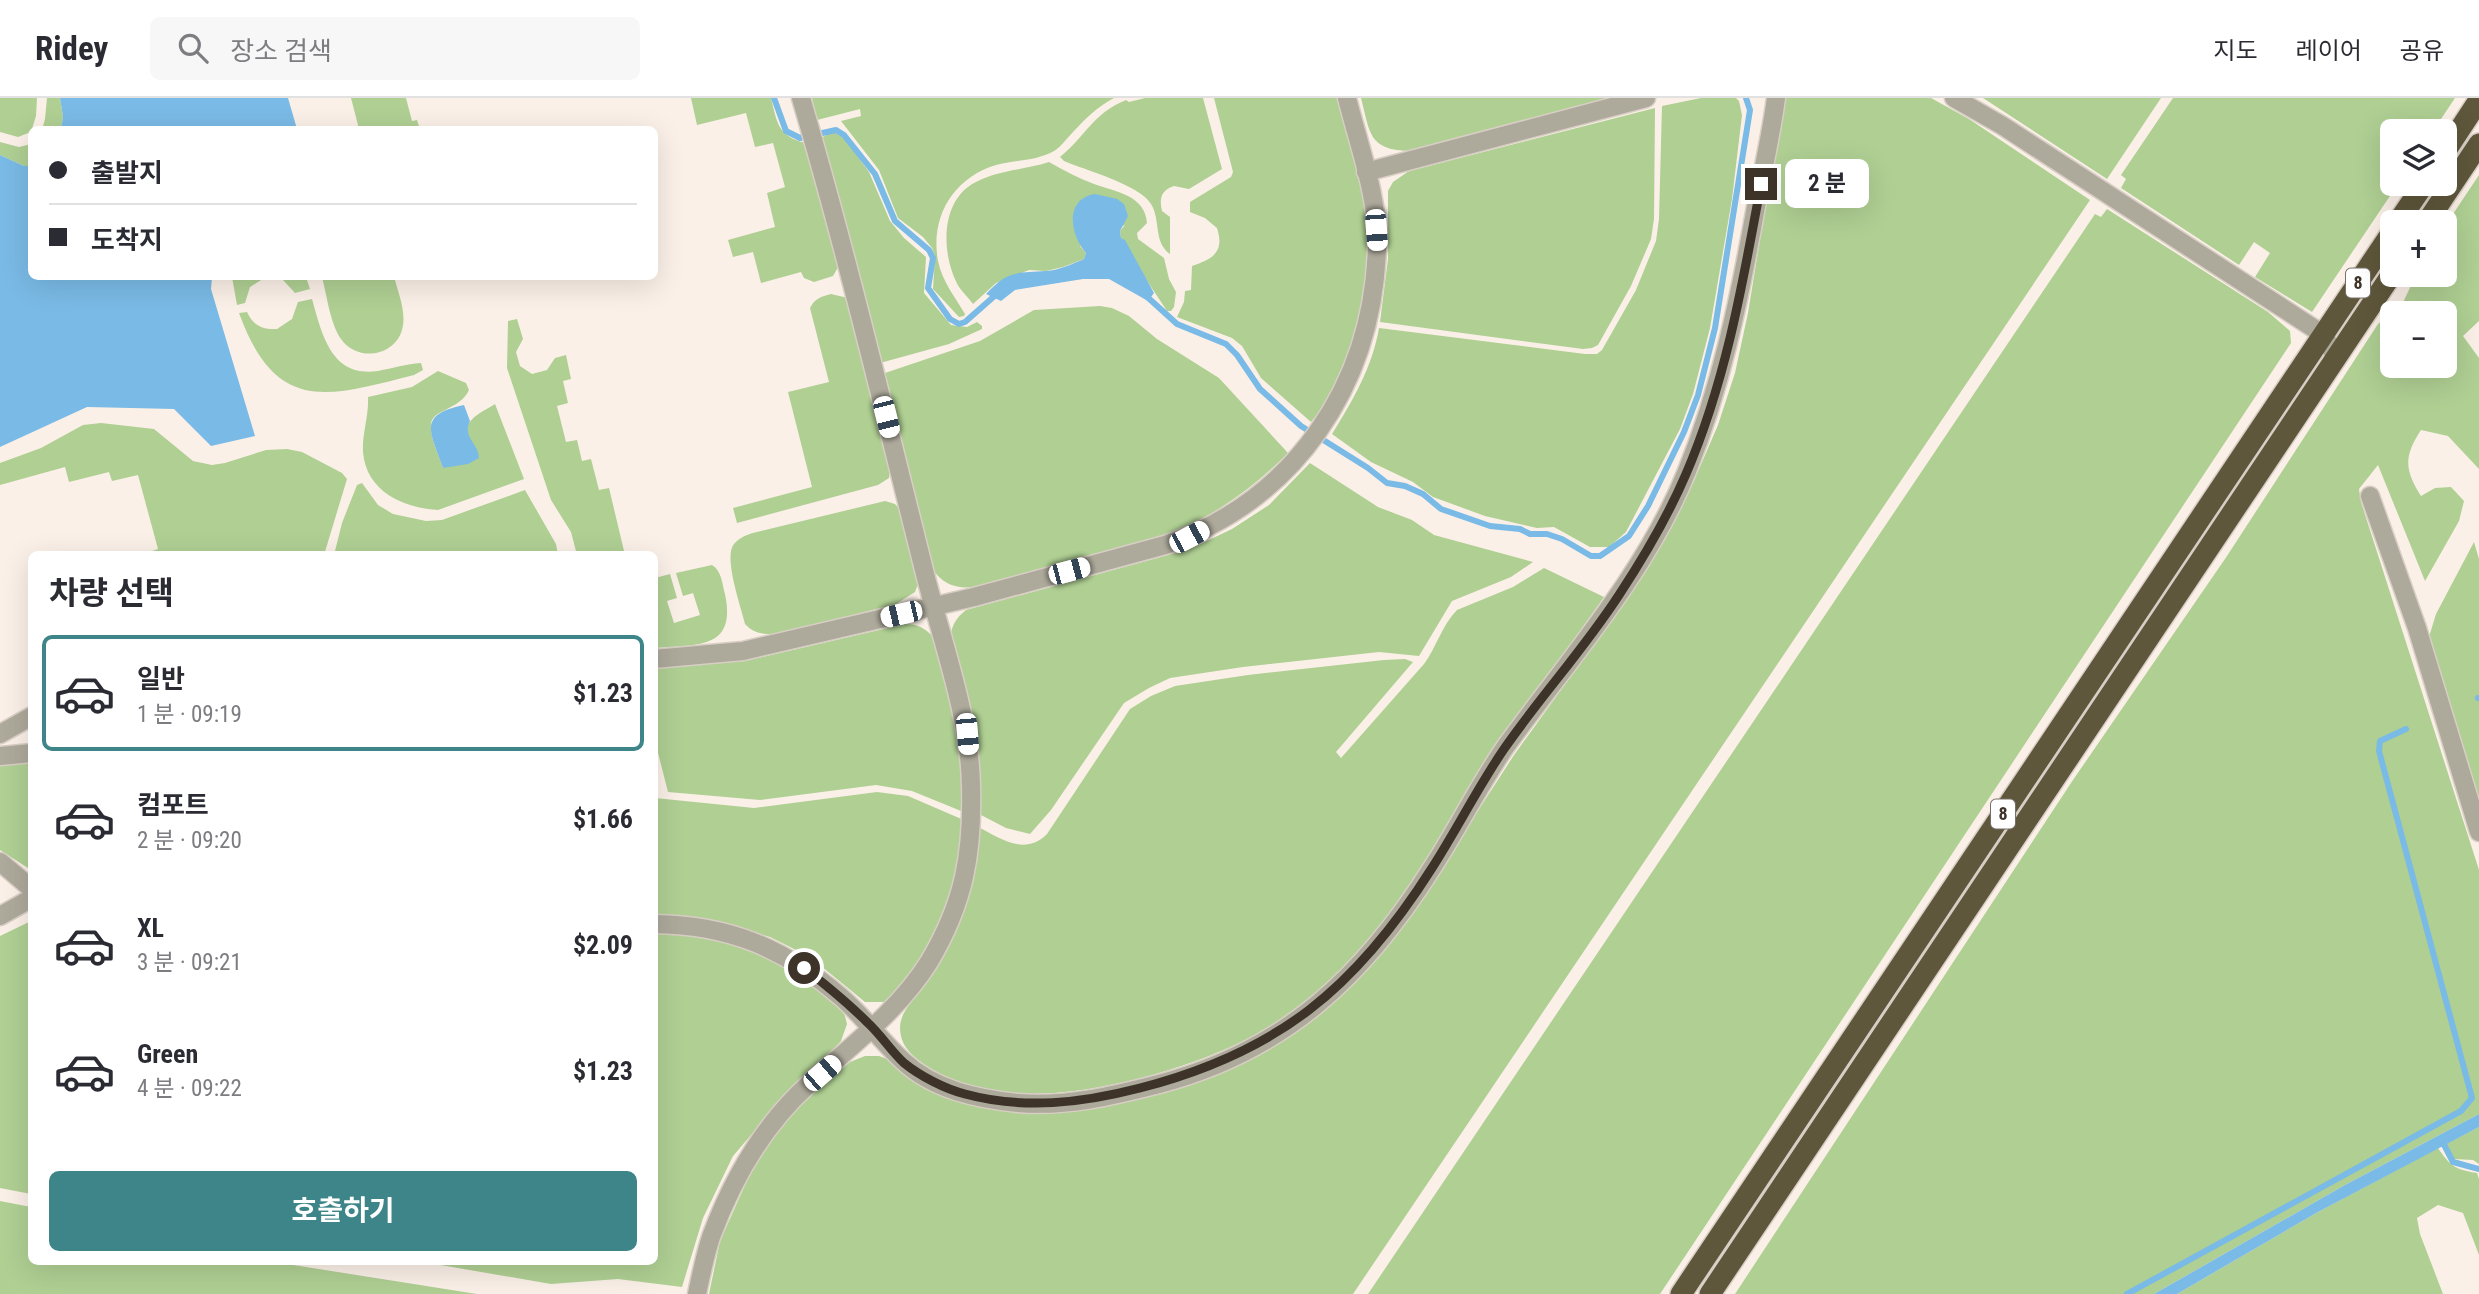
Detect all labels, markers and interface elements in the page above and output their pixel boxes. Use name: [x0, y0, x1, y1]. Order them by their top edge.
search box: [150, 17, 640, 80]
text: Ridey: [35, 29, 108, 68]
icon: search: [174, 29, 212, 67]
text: 장소 검색: [230, 36, 332, 66]
text: 지도: [2213, 37, 2258, 65]
text: 레이어: [2296, 37, 2362, 65]
text: 공유: [2400, 37, 2444, 65]
map controls: [2380, 119, 2457, 378]
button: layers: [2380, 119, 2457, 196]
text: 출발지: [91, 158, 163, 188]
callout: 2 분: [1786, 160, 1870, 208]
route end: [1745, 168, 1777, 200]
text: 2 분: [1808, 170, 1846, 197]
car: [1365, 208, 1388, 252]
button: +: [2380, 210, 2457, 287]
text: 도착지: [91, 225, 163, 255]
road number: 8: [2346, 268, 2370, 298]
button: −: [2380, 301, 2457, 378]
car: [871, 394, 902, 440]
car: [1166, 518, 1213, 556]
car: [1046, 555, 1093, 587]
text: 차량 선택: [49, 574, 174, 612]
car: [879, 599, 924, 629]
icon: car: [53, 662, 116, 725]
text: 일반: [137, 664, 185, 694]
text: $1.23: [573, 678, 633, 708]
text: 1 분 · 09:19: [137, 701, 242, 728]
car: [955, 712, 980, 756]
icon: car: [53, 788, 116, 851]
text: 컴포트: [137, 790, 209, 820]
road number: 8: [1991, 800, 2015, 828]
text: $1.66: [573, 804, 633, 834]
text: 2 분 · 09:20: [137, 827, 242, 854]
text: XL: [137, 913, 164, 943]
icon: car: [53, 914, 116, 977]
text: $2.09: [573, 930, 633, 960]
text: 3 분 · 09:21: [137, 949, 242, 976]
route start: [788, 952, 820, 984]
text: Green: [137, 1039, 198, 1069]
icon: car: [53, 1040, 116, 1103]
car: [800, 1051, 845, 1095]
text: $1.23: [573, 1056, 633, 1086]
text: 4 분 · 09:22: [137, 1075, 242, 1102]
button: 호출하기: [49, 1171, 637, 1251]

